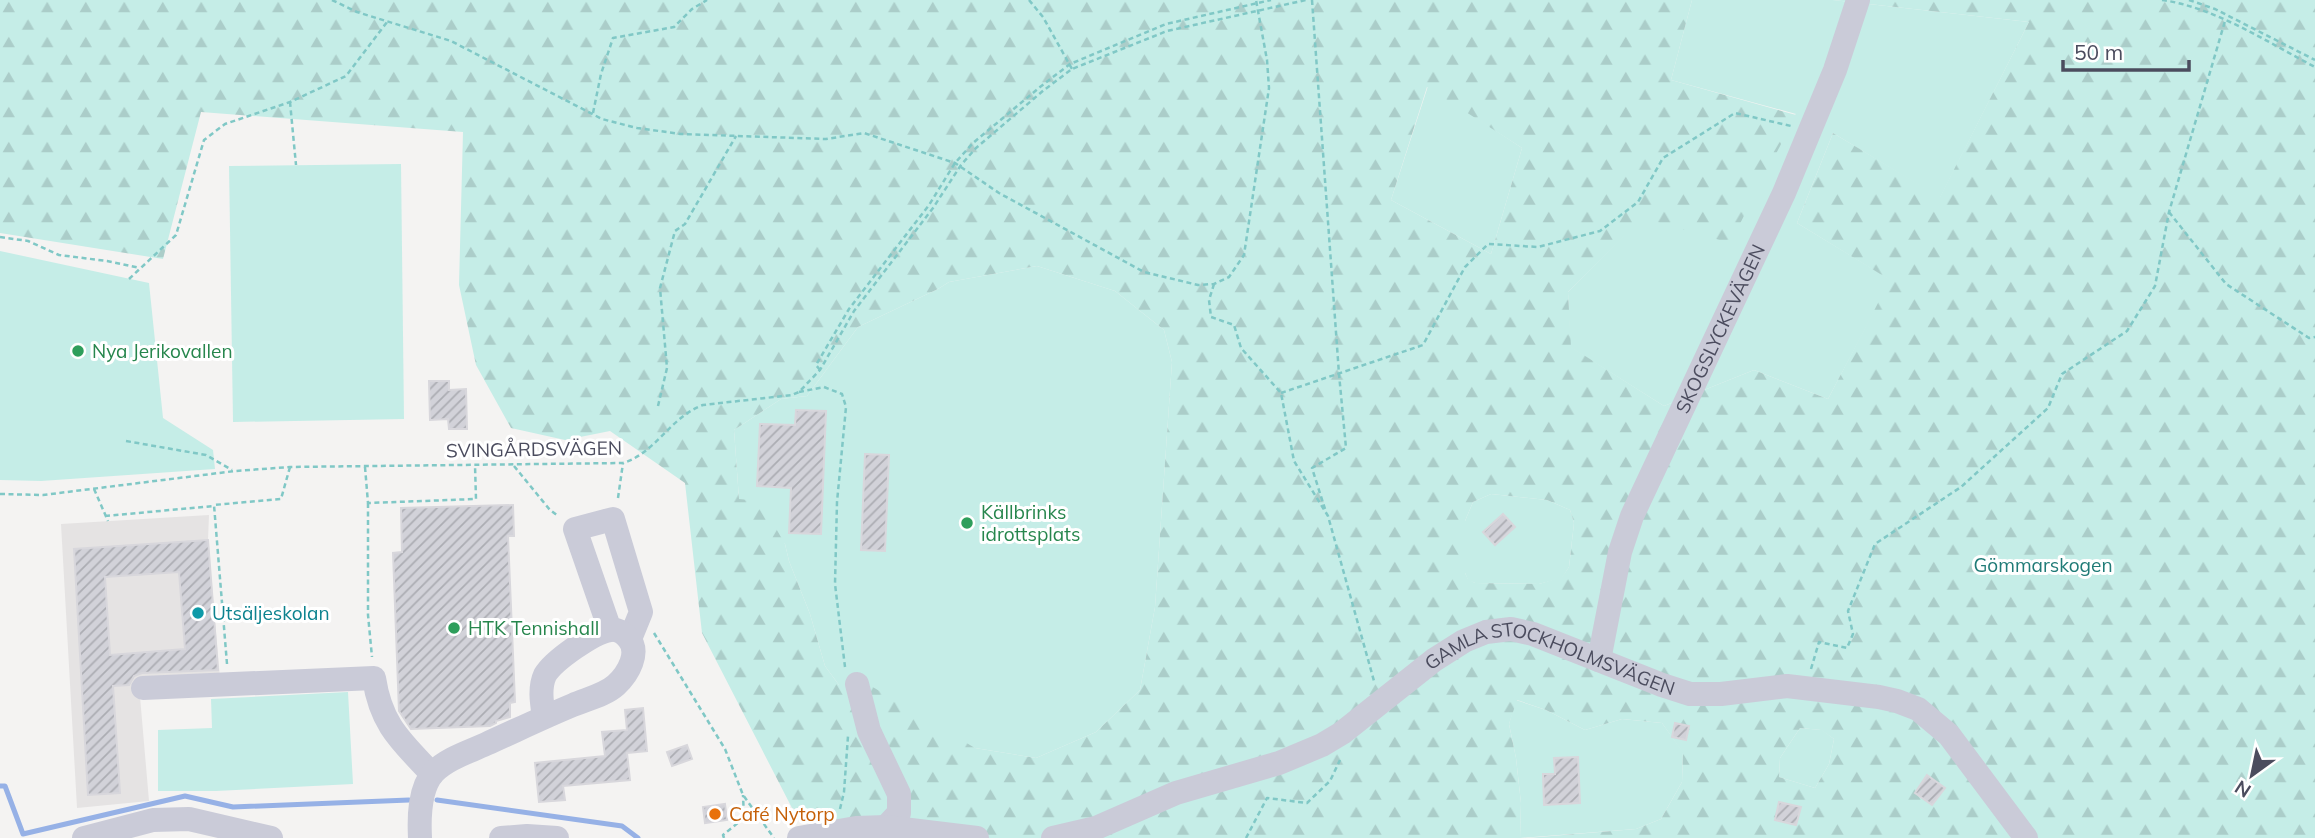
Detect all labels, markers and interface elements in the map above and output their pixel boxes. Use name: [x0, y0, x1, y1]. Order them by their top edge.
scale bar: [2063, 28, 2189, 72]
text: 50 m: [2074, 39, 2123, 65]
street label: SKOGSLYCKEVÄGEN: [1670, 240, 1770, 417]
place label: Nya Jerikovallen: [92, 339, 233, 363]
marker: Nya Jerikovallen: [70, 343, 86, 359]
street label: SVINGÅRDSVÄGEN: [446, 435, 622, 463]
place label: Källbrinks idrottsplats: [981, 500, 1080, 546]
marker: Källbrinks idrottsplats: [959, 515, 975, 531]
park label: Gömmarskogen: [1973, 553, 2113, 577]
place label: Utsäljeskolan: [212, 601, 330, 625]
marker: Utsäljeskolan: [190, 605, 206, 621]
place label: HTK Tennishall: [468, 616, 599, 640]
text: GAMLA STOCKHOLMSVÄGEN: [1419, 617, 1678, 700]
marker: HTK Tennishall: [446, 620, 462, 636]
street label: GAMLA STOCKHOLMSVÄGEN: [1417, 661, 1685, 703]
north arrow: [2217, 740, 2287, 810]
text: N: [2230, 775, 2255, 803]
place label: Café Nytorp: [729, 802, 835, 826]
marker: Café Nytorp: [707, 806, 723, 822]

